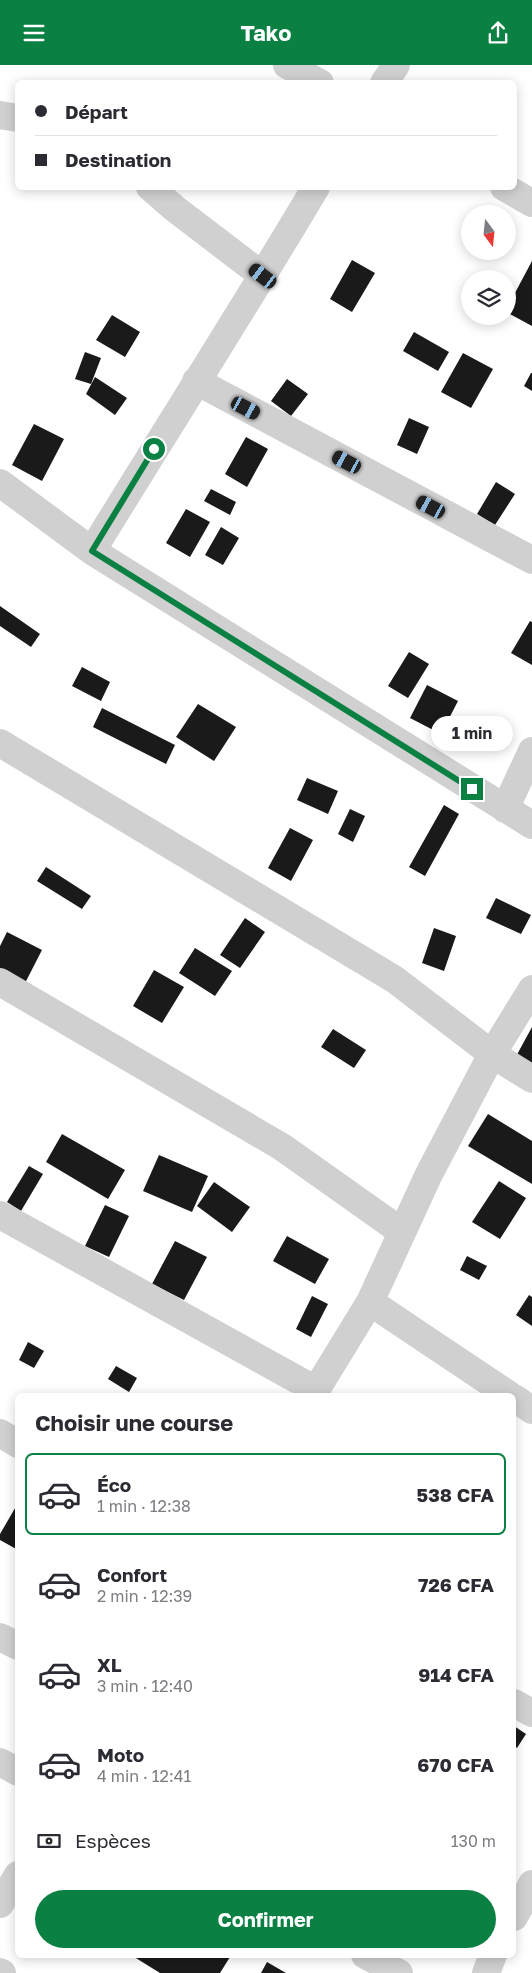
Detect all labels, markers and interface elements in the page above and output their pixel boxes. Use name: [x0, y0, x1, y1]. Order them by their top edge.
icon: menu: [20, 19, 48, 47]
text: Tako: [241, 19, 291, 46]
icon: share: [484, 19, 512, 47]
text: Départ: [65, 100, 128, 123]
text: Destination: [65, 148, 171, 171]
north arrow: [461, 205, 516, 260]
map controls: [461, 205, 516, 325]
car: [246, 261, 279, 291]
button: layers: [461, 270, 516, 325]
car: [229, 394, 262, 422]
route start: [143, 438, 165, 460]
car: [330, 448, 363, 476]
car: [414, 493, 447, 521]
callout: 1 min: [431, 717, 513, 751]
text: 1 min: [452, 723, 492, 743]
route end: [461, 778, 483, 800]
text: Choisir une course: [35, 1409, 233, 1436]
icon: car: [37, 1472, 82, 1517]
text: Éco: [97, 1473, 131, 1496]
text: 538 CFA: [417, 1483, 494, 1506]
text: 1 min · 12:38: [97, 1496, 191, 1516]
icon: car: [37, 1562, 82, 1607]
text: Confort: [97, 1563, 167, 1586]
text: 726 CFA: [418, 1573, 494, 1596]
text: 2 min · 12:39: [97, 1586, 192, 1606]
icon: car: [37, 1652, 82, 1697]
text: XL: [97, 1653, 122, 1676]
text: 914 CFA: [418, 1663, 494, 1686]
text: 3 min · 12:40: [97, 1676, 193, 1696]
icon: car: [37, 1742, 82, 1787]
text: Moto: [97, 1743, 144, 1766]
text: 670 CFA: [417, 1753, 494, 1776]
text: 4 min · 12:41: [97, 1766, 191, 1786]
icon: cash: [35, 1827, 63, 1855]
text: Espèces: [75, 1829, 151, 1852]
text: 130 m: [451, 1831, 496, 1851]
button: Confirmer: [35, 1890, 496, 1948]

